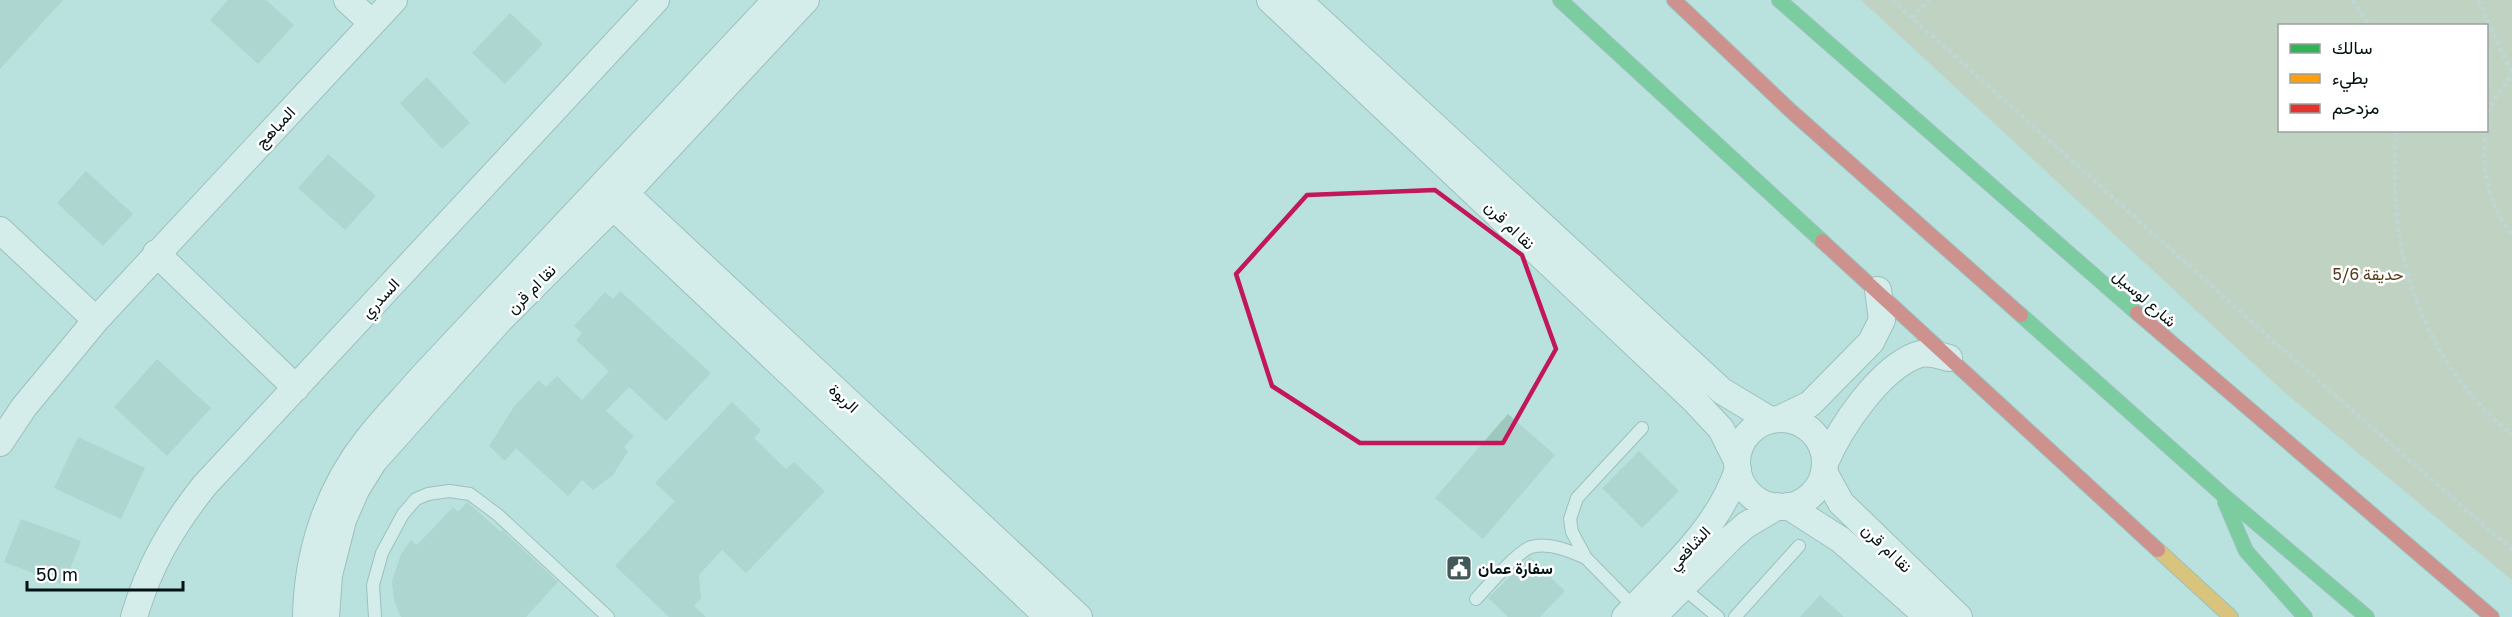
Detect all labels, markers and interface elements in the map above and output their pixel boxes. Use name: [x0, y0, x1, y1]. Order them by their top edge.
legend: [2278, 24, 2488, 132]
text: سالك: [2332, 36, 2372, 58]
text: بطيء: [2332, 66, 2368, 93]
text: مزدحم: [2332, 96, 2379, 120]
street label: المباهج: [251, 102, 301, 153]
street label: نقا ام قرن: [1480, 196, 1539, 254]
street label: نقا ام قرن: [502, 260, 561, 319]
park label: حديقة 5/6: [2332, 264, 2404, 284]
street label: شارع لوسيل: [2108, 265, 2181, 333]
street label: السدري: [357, 274, 406, 325]
street label: الربوة: [824, 379, 863, 417]
street label: نقا ام قرن: [1857, 519, 1916, 577]
street label: الشافعي: [1664, 522, 1717, 577]
public building icon: سفارة عمان: [1444, 553, 1474, 583]
scale bar: [27, 554, 183, 592]
place label: سفارة عمان: [1478, 558, 1553, 579]
text: 50 m: [36, 563, 78, 585]

